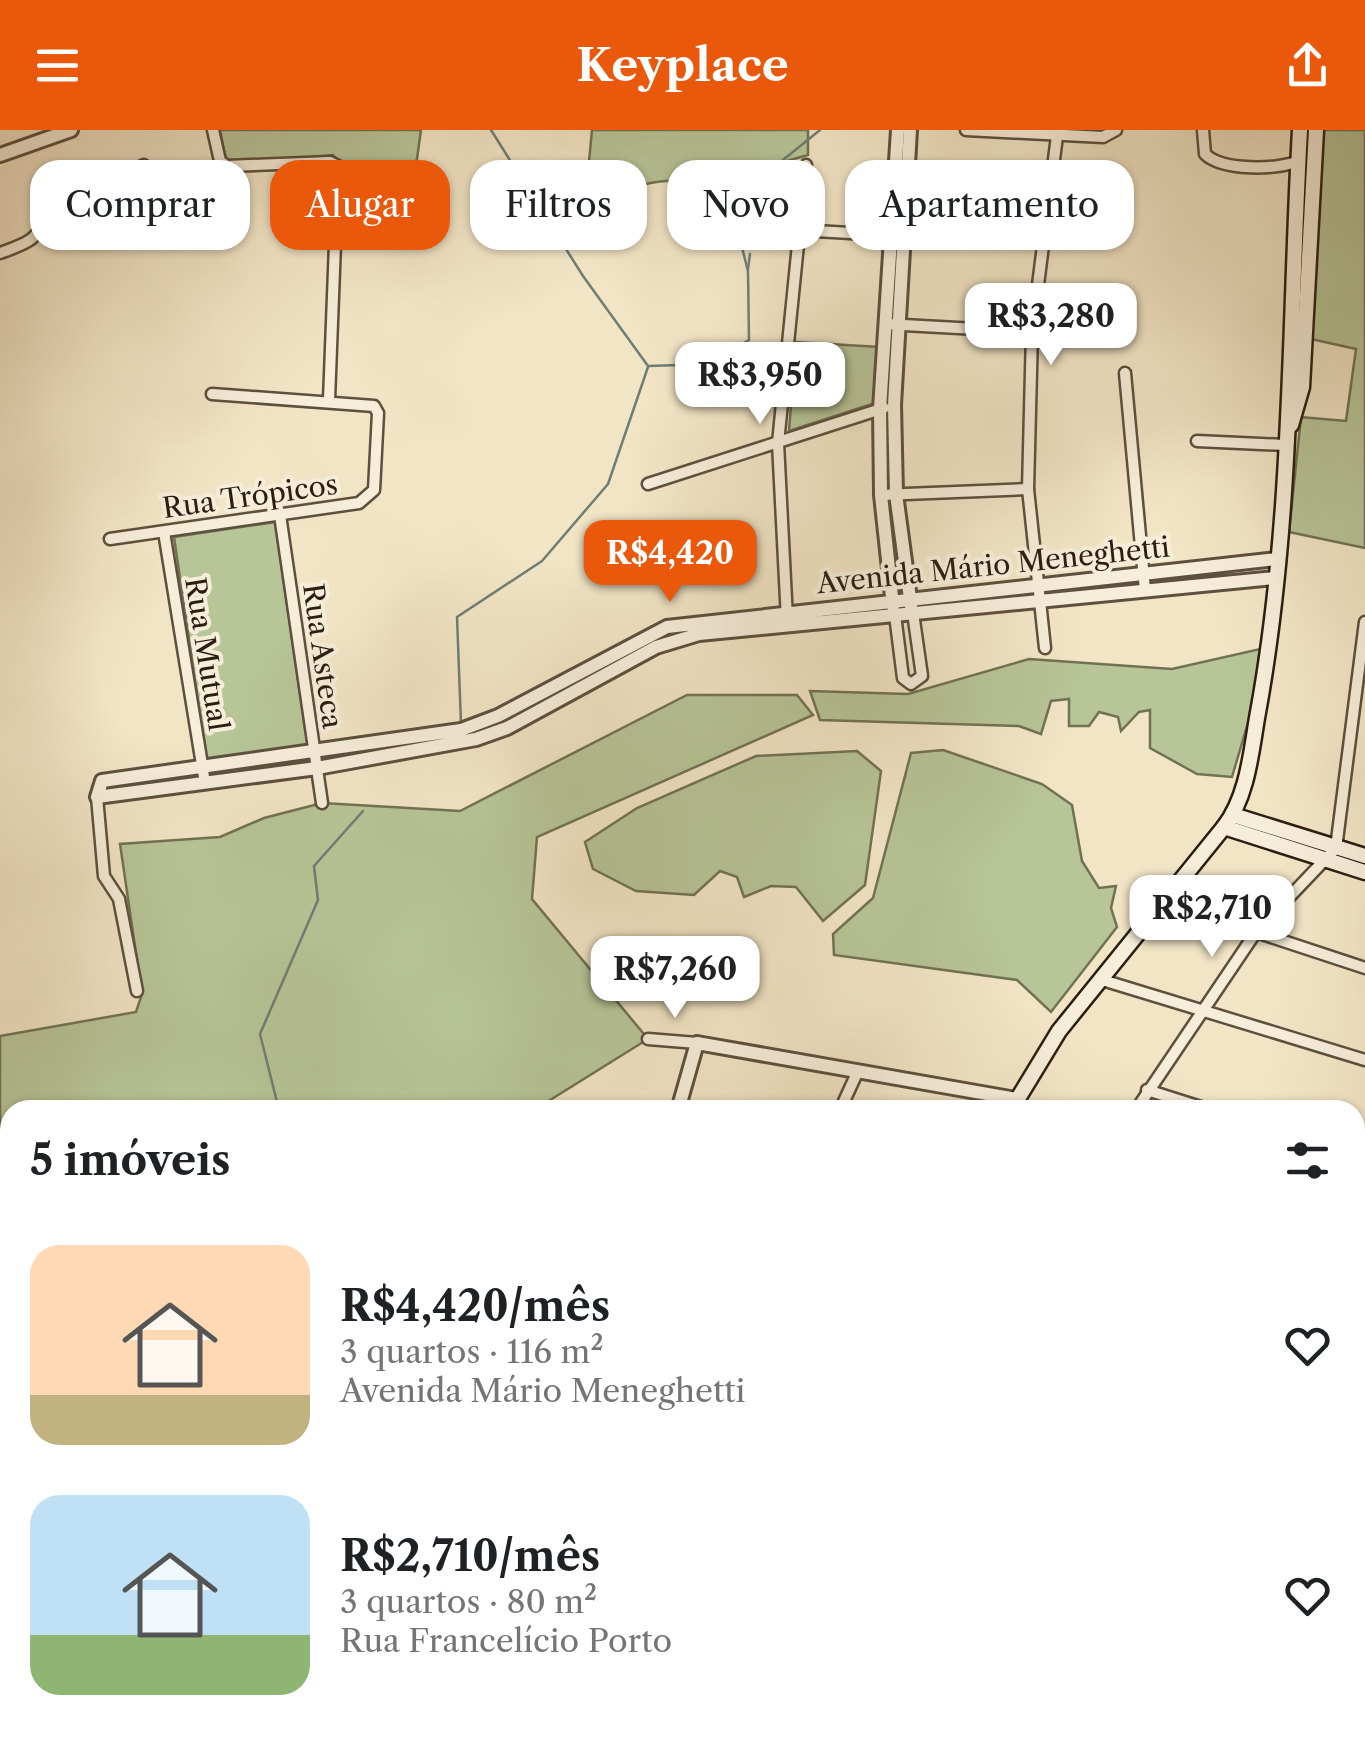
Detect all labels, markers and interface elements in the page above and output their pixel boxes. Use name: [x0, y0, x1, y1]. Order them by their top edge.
text: Keyplace: [576, 37, 789, 93]
icon: menu: [30, 38, 85, 93]
icon: share: [1280, 38, 1335, 93]
chip: Comprar: [30, 160, 250, 250]
chip: Alugar: [270, 160, 450, 250]
chip: Filtros: [470, 160, 647, 250]
chip: Novo: [667, 160, 825, 250]
chip: Apartamento: [845, 160, 1134, 250]
pin: R$3,280: [959, 283, 1143, 368]
text: R$3,280: [987, 296, 1115, 335]
pin: R$3,950: [668, 342, 852, 427]
text: R$3,950: [697, 355, 823, 394]
street label: Rua Trópicos: [160, 467, 340, 525]
pin: R$4,420: [578, 520, 762, 605]
street label: Avenida Mário Meneghetti: [814, 530, 1171, 601]
text: R$4,420: [606, 533, 734, 572]
street label: Rua Mutual: [178, 575, 236, 733]
street label: Rua Asteca: [296, 581, 350, 731]
pin: R$2,710: [1120, 875, 1304, 960]
text: R$2,710: [1151, 888, 1273, 927]
pin: R$7,260: [583, 936, 767, 1021]
text: R$7,260: [613, 949, 737, 988]
icon: filters: [1280, 1133, 1335, 1188]
text: 5 imóveis: [30, 1134, 231, 1186]
text: R$4,420/mês: [340, 1280, 610, 1332]
icon: home: [110, 1285, 230, 1405]
icon: heart: [1280, 1318, 1335, 1373]
text: 3 quartos · 116 m²: [340, 1332, 604, 1371]
text: Avenida Mário Meneghetti: [340, 1371, 745, 1410]
text: R$2,710/mês: [340, 1530, 600, 1582]
icon: home: [110, 1535, 230, 1655]
icon: heart: [1280, 1568, 1335, 1623]
text: 3 quartos · 80 m²: [340, 1582, 597, 1621]
text: Rua Francelício Porto: [340, 1621, 672, 1660]

